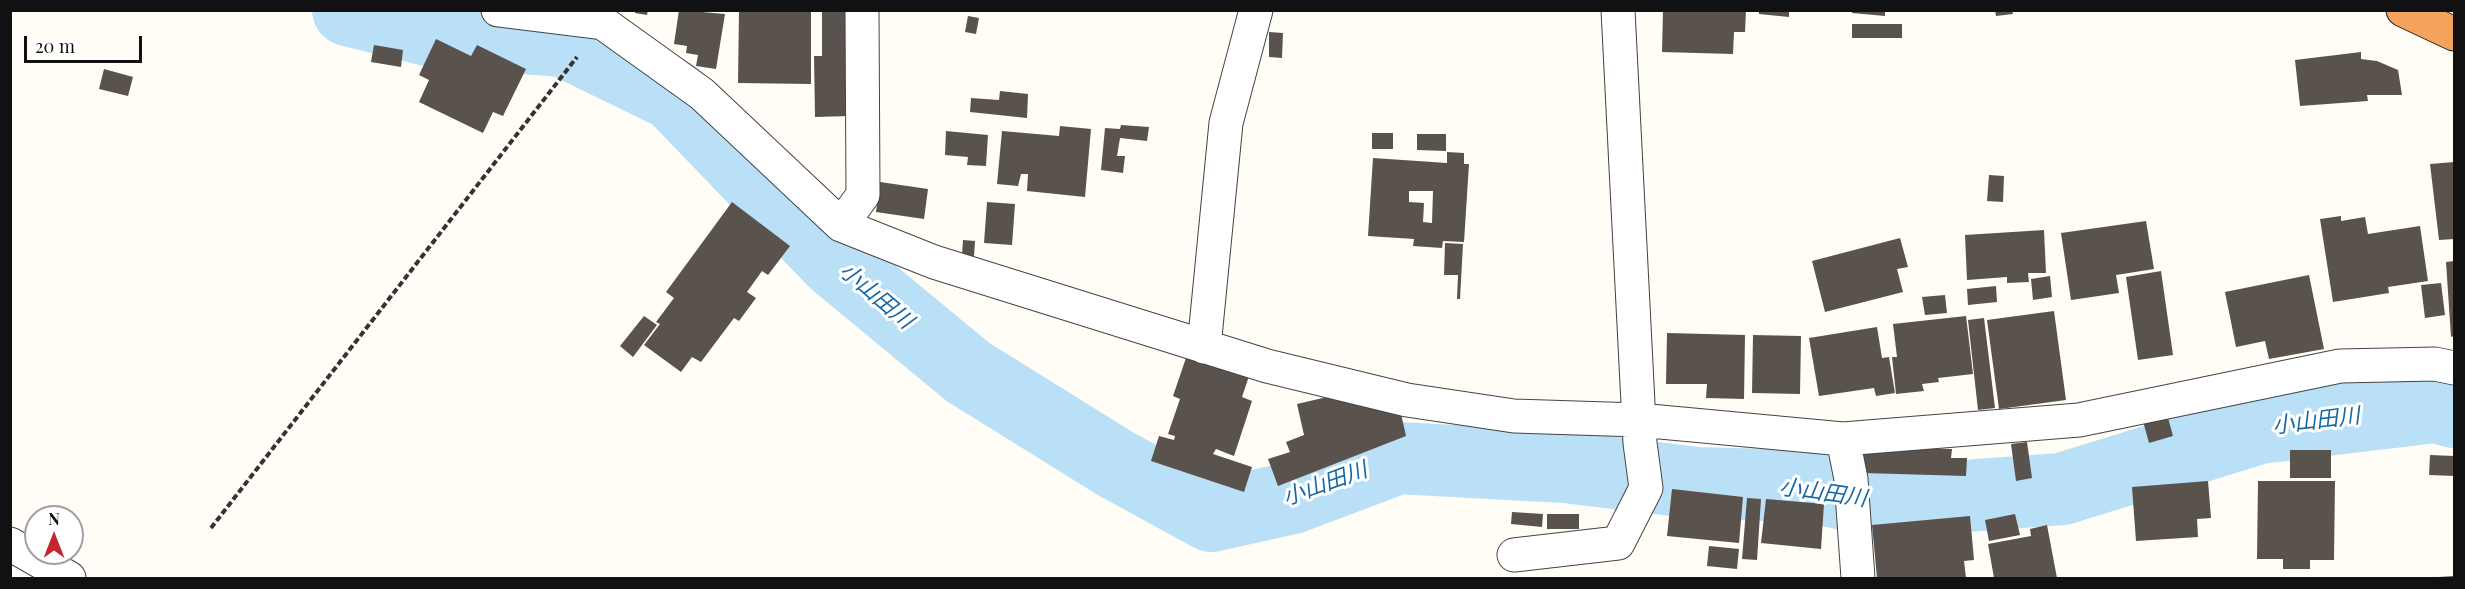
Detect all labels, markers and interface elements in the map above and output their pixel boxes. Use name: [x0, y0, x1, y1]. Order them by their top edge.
scale bar: [27, 24, 146, 62]
text: 20 m: [35, 34, 75, 58]
water label: 小山田川: [834, 258, 918, 334]
water label: 小山田川: [2271, 403, 2361, 439]
water label: 小山田川: [1279, 457, 1371, 511]
water label: 小山田川: [1778, 474, 1868, 512]
north arrow: [24, 505, 84, 565]
text: N: [48, 508, 60, 529]

